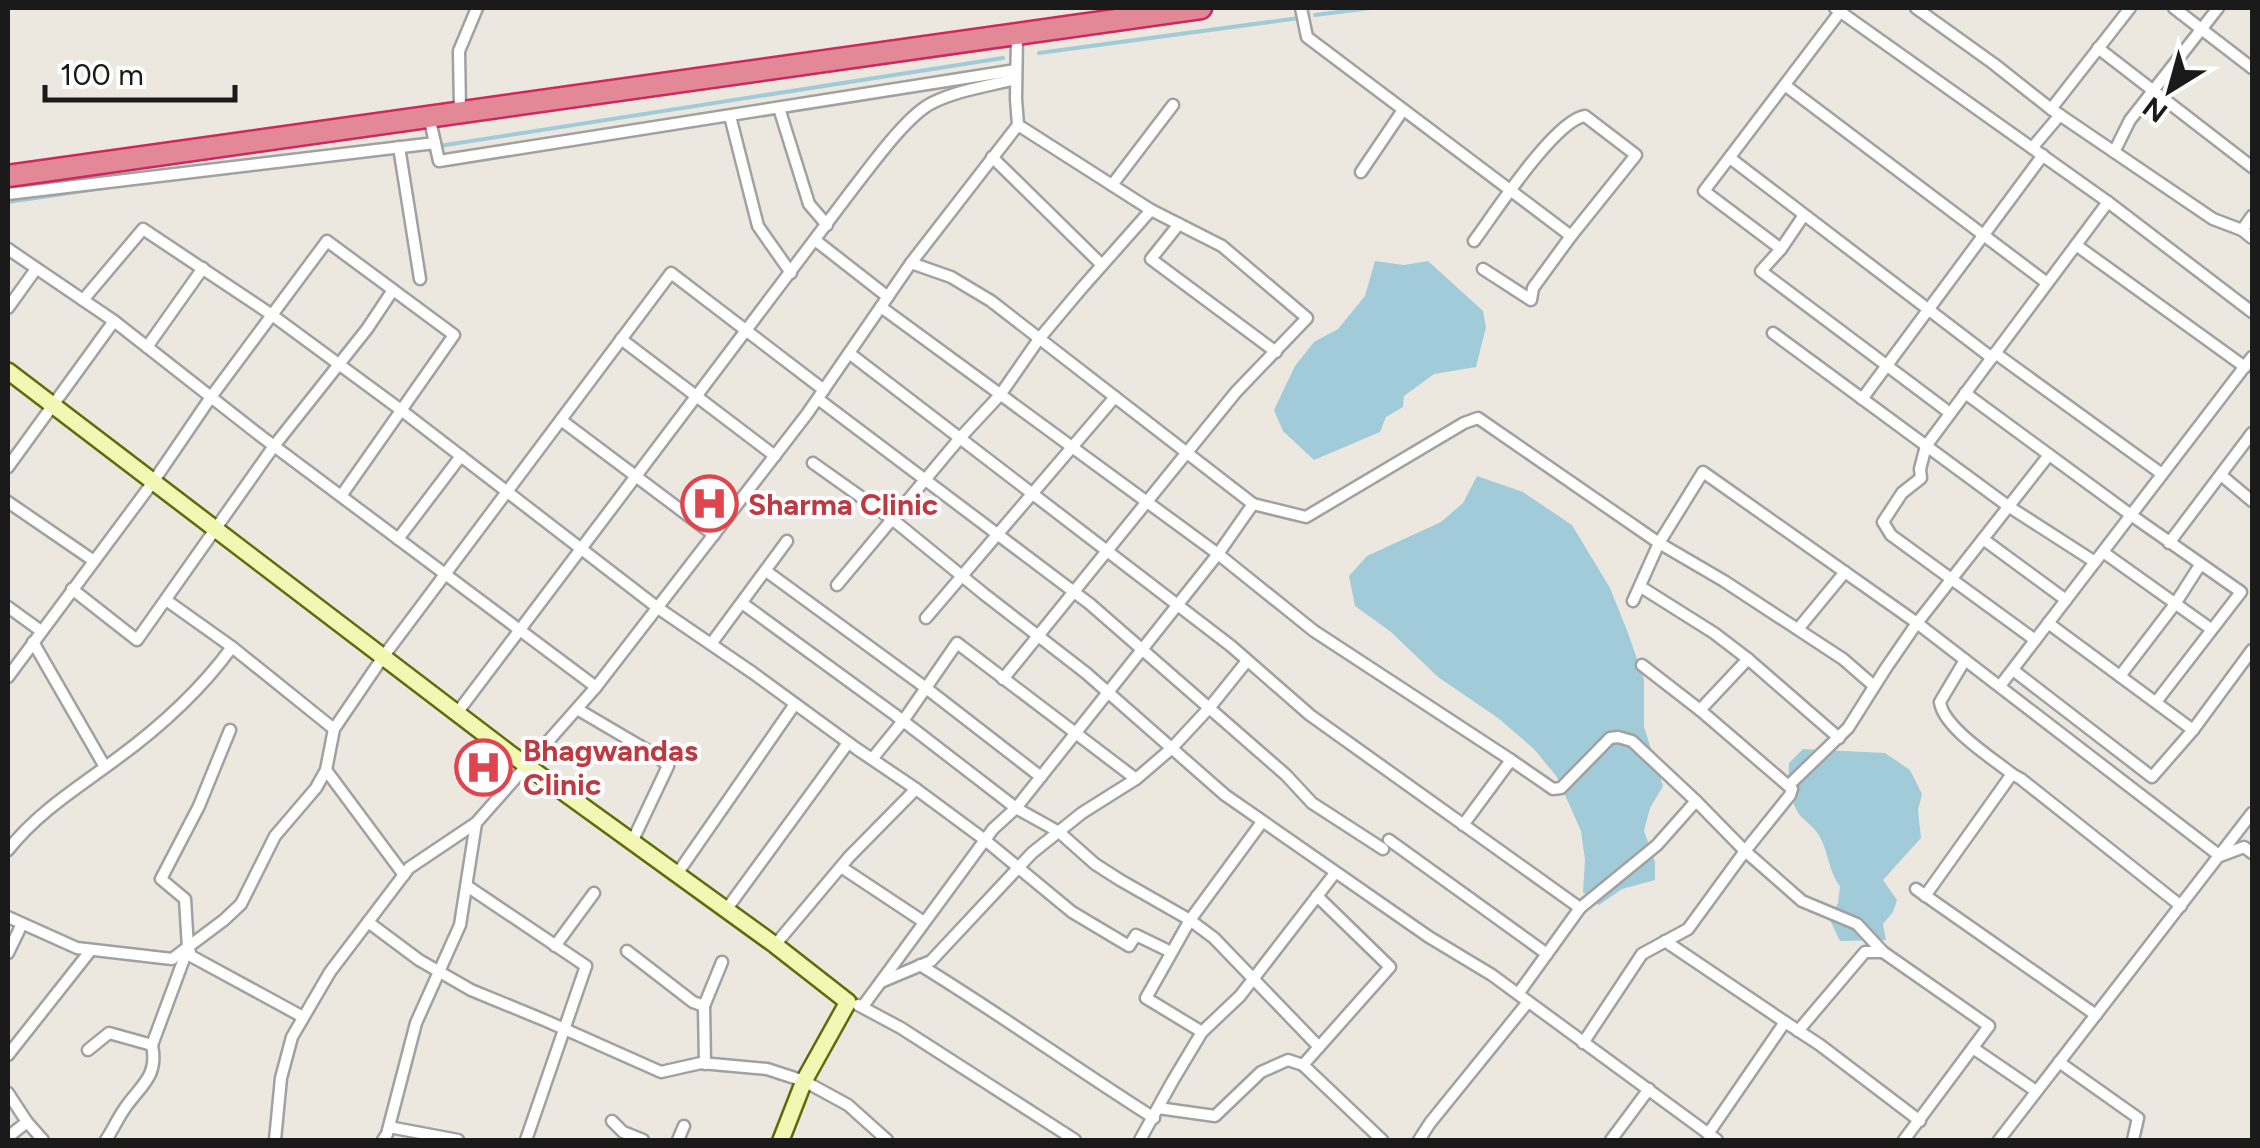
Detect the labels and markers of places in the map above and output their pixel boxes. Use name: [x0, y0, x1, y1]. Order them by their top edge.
hospital icon: Sharma Clinic: [679, 474, 739, 534]
place label: Sharma Clinic: [748, 486, 938, 523]
place label: Bhagwandas Clinic: [523, 732, 698, 803]
hospital icon: Bhagwandas Clinic: [454, 737, 514, 797]

